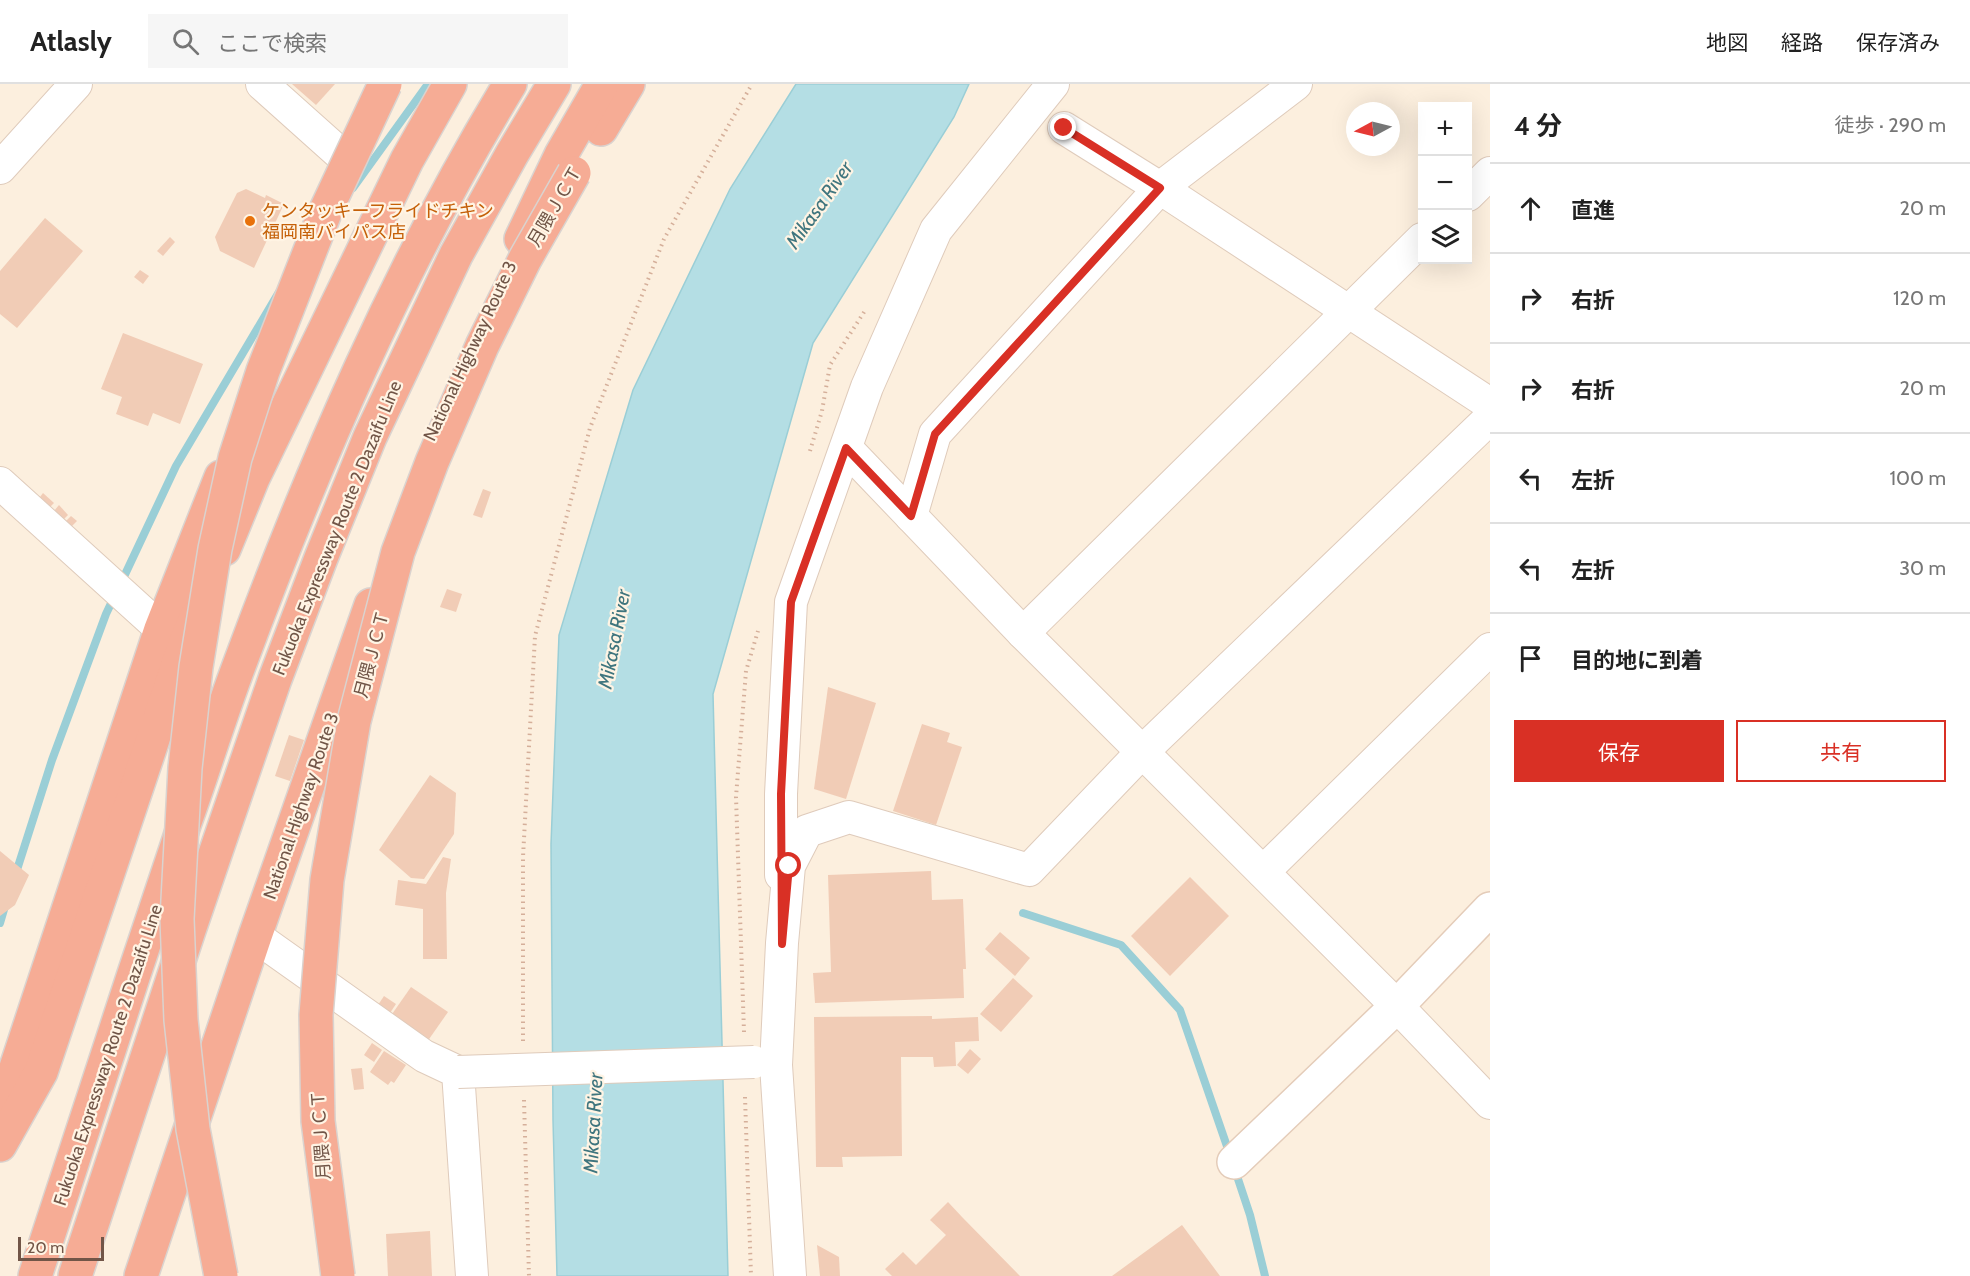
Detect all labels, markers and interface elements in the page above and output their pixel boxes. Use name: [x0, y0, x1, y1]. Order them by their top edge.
search box: [148, 14, 568, 68]
text: Atlasly: [30, 24, 112, 58]
icon: search: [169, 25, 202, 58]
text: ここで検索: [217, 30, 327, 57]
text: 地図: [1706, 30, 1748, 55]
text: 経路: [1781, 30, 1823, 55]
text: 保存済み: [1856, 30, 1940, 55]
north arrow: [1346, 102, 1400, 156]
map controls: [1418, 102, 1472, 264]
button: +: [1418, 102, 1472, 156]
text: 4 分: [1514, 110, 1562, 142]
text: 徒歩 · 290 m: [1834, 113, 1946, 137]
route end: [1050, 114, 1076, 140]
water label: Mikasa River: [780, 156, 858, 254]
button: −: [1418, 156, 1472, 210]
street label: 月隈ＪＣＴ: [523, 162, 587, 250]
icon: ahead: [1514, 192, 1547, 225]
text: 20 m: [1900, 196, 1946, 220]
text: 直進: [1571, 197, 1615, 224]
place label: ケンタッキーフライドチキン 福岡南バイパス店: [262, 200, 494, 243]
button: layers: [1418, 210, 1472, 264]
marker: ケンタッキーフライドチキン 福岡南バイパス店: [243, 214, 257, 228]
street label: National Highway Route 3: [419, 258, 521, 444]
icon: right: [1514, 282, 1547, 315]
text: 120 m: [1893, 286, 1946, 310]
text: 右折: [1571, 287, 1615, 314]
icon: right: [1514, 372, 1547, 405]
text: 20 m: [1900, 376, 1946, 400]
text: 右折: [1571, 377, 1615, 404]
street label: Fukuoka Expressway Route 2 Dazaifu Line: [268, 378, 406, 678]
icon: left: [1514, 462, 1547, 495]
text: 100 m: [1890, 466, 1946, 490]
text: 左折: [1571, 467, 1615, 494]
icon: left: [1514, 552, 1547, 585]
text: 30 m: [1899, 556, 1946, 580]
text: 左折: [1571, 557, 1615, 584]
water label: Mikasa River: [592, 587, 636, 692]
street label: 月隈ＪＣＴ: [350, 608, 394, 700]
icon: arrive: [1514, 642, 1547, 675]
text: 目的地に到着: [1571, 647, 1703, 674]
street label: National Highway Route 3: [259, 710, 343, 902]
button: 保存: [1514, 720, 1724, 782]
button: 共有: [1736, 720, 1946, 782]
route start: [775, 852, 801, 878]
street label: Fukuoka Expressway Route 2 Dazaifu Line: [49, 902, 167, 1208]
water label: Mikasa River: [578, 1071, 608, 1175]
street label: 月隈ＪＣＴ: [307, 1089, 335, 1181]
scale bar: [18, 1234, 104, 1262]
text: 20 m: [27, 1238, 64, 1257]

